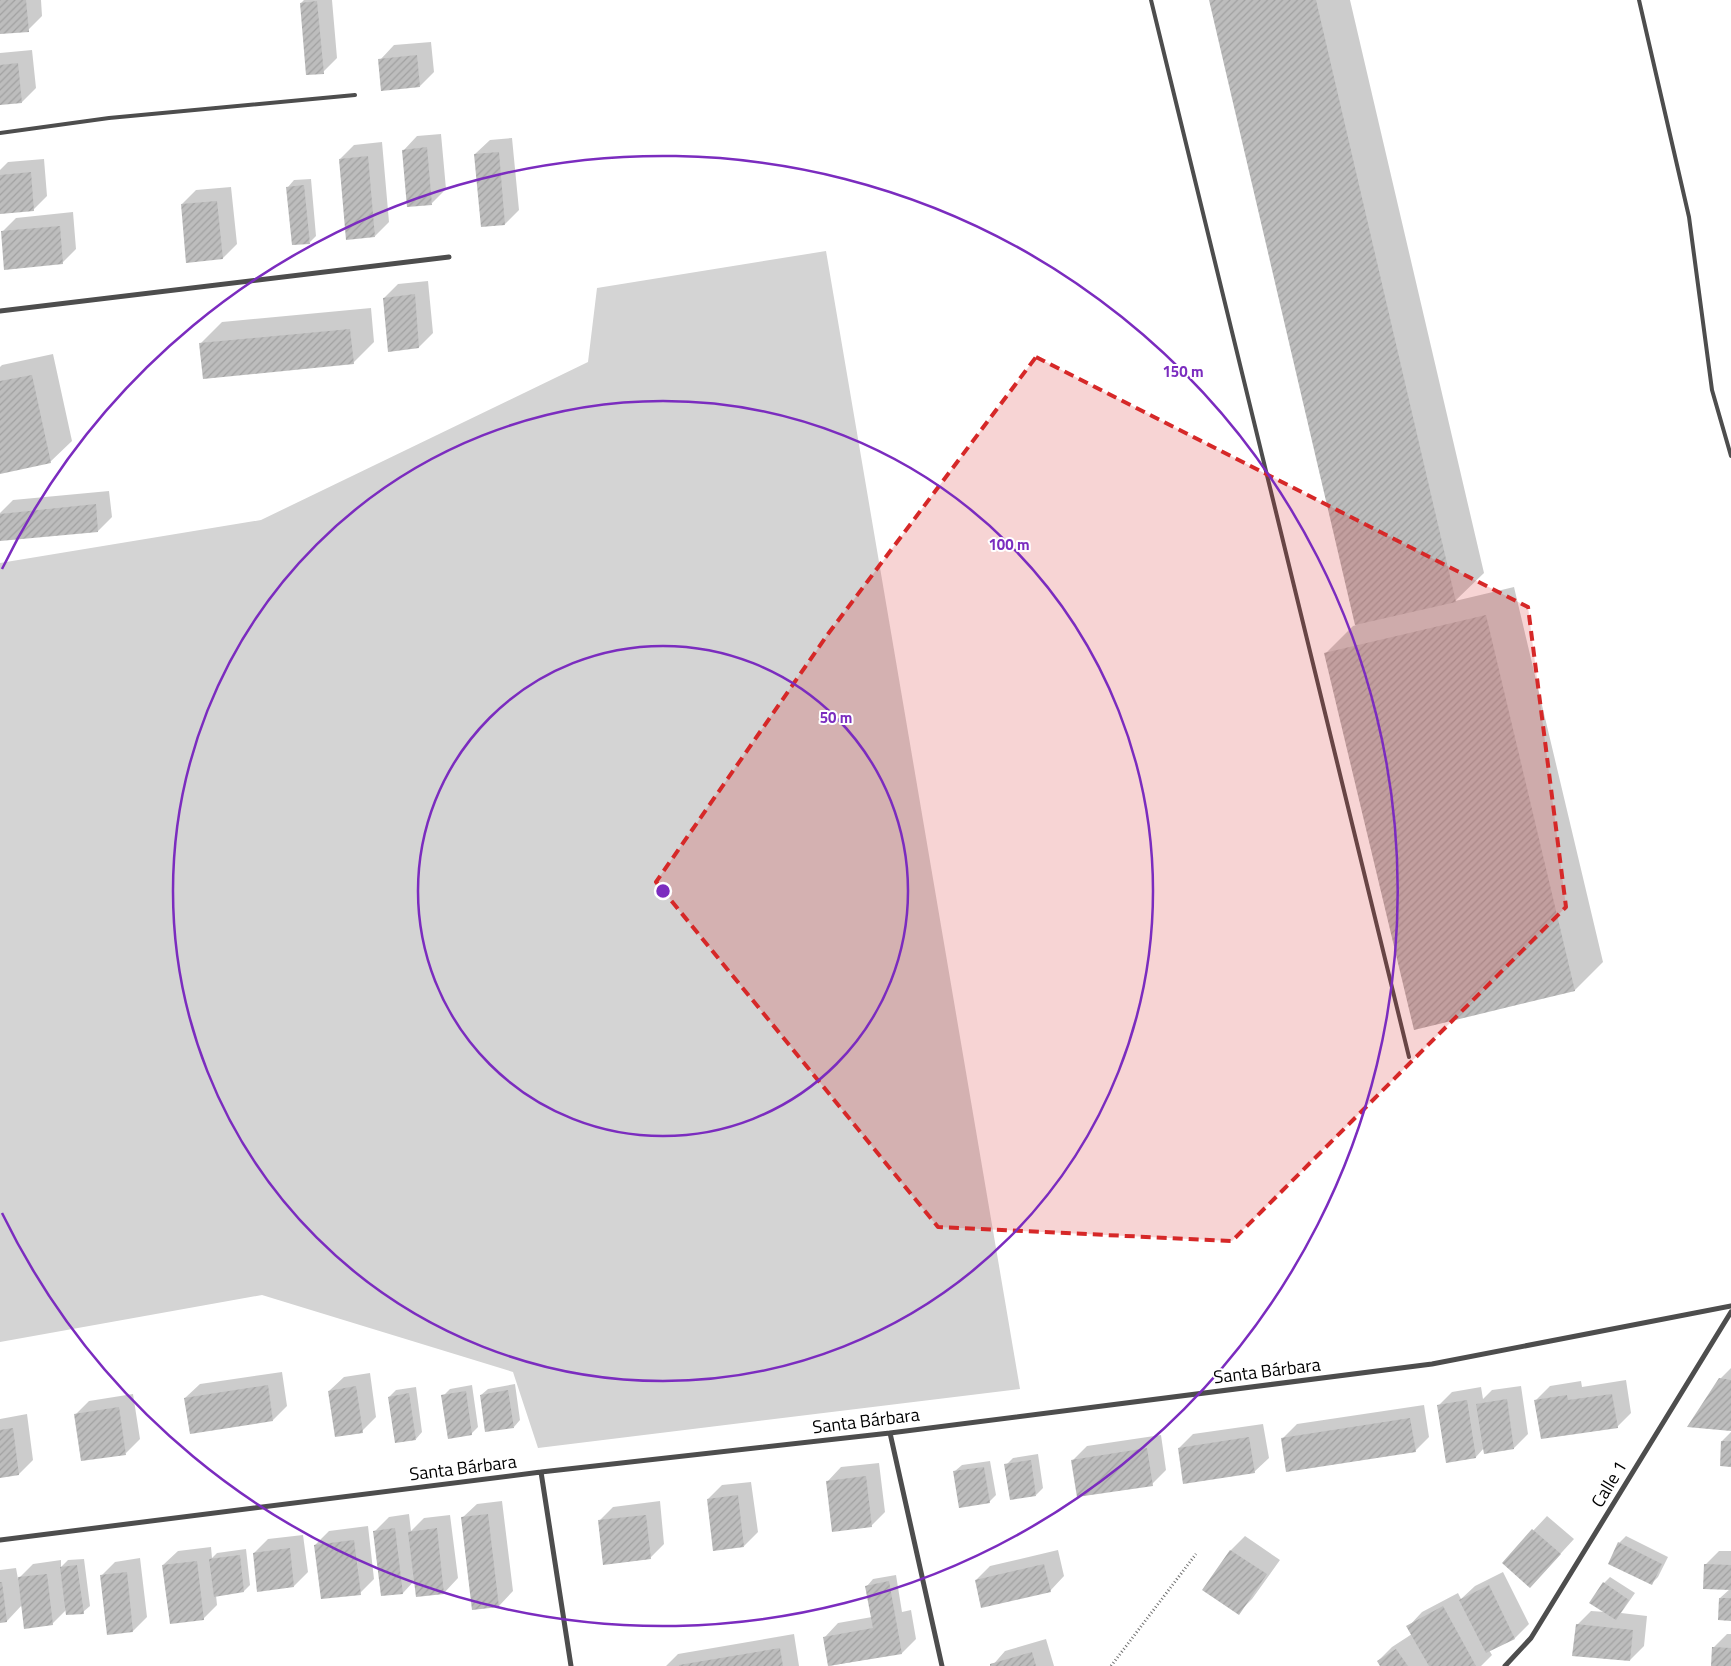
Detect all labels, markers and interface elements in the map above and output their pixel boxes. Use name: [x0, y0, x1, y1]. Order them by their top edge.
text: 150 m: [1162, 360, 1204, 383]
text: 100 m: [988, 533, 1030, 556]
text: 50 m: [820, 706, 852, 729]
centre of rings: [654, 882, 672, 900]
street label: Santa Bárbara: [1212, 1351, 1322, 1390]
street label: Santa Bárbara: [811, 1401, 921, 1440]
street label: Santa Bárbara: [408, 1448, 518, 1487]
street label: Calle 1: [1584, 1455, 1633, 1512]

